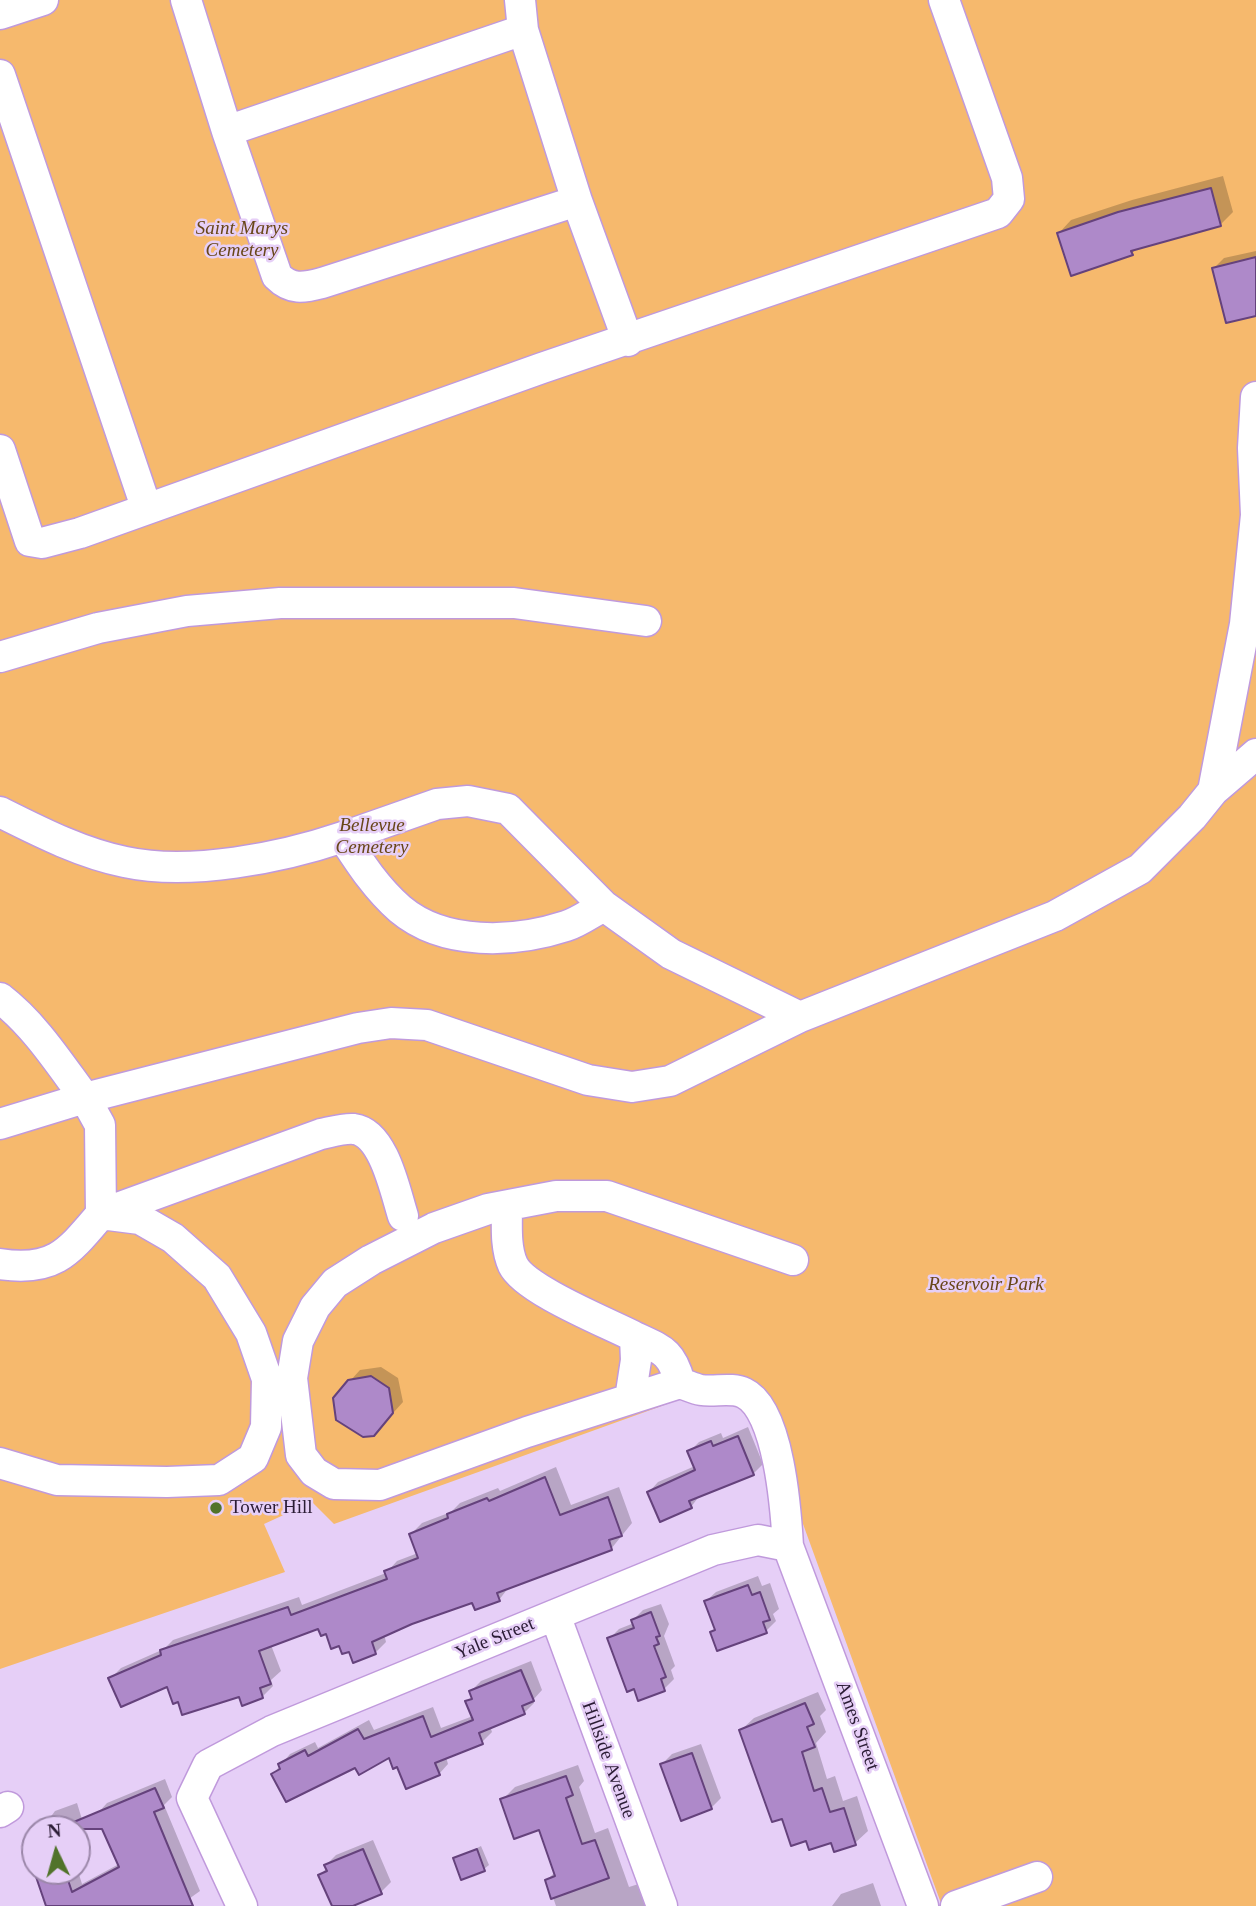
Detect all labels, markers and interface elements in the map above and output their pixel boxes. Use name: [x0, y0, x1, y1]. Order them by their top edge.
park label: Saint Marys Cemetery: [196, 218, 288, 262]
park label: Bellevue Cemetery: [336, 815, 408, 859]
park label: Reservoir Park: [928, 1274, 1044, 1296]
place label: Tower Hill: [230, 1497, 313, 1519]
marker: Tower Hill: [208, 1500, 224, 1516]
street label: Yale Street: [452, 1613, 538, 1665]
street label: Ames Street: [830, 1678, 884, 1774]
street label: Hillside Avenue: [576, 1699, 640, 1821]
north arrow: [21, 1815, 91, 1885]
text: N: [47, 1820, 62, 1842]

